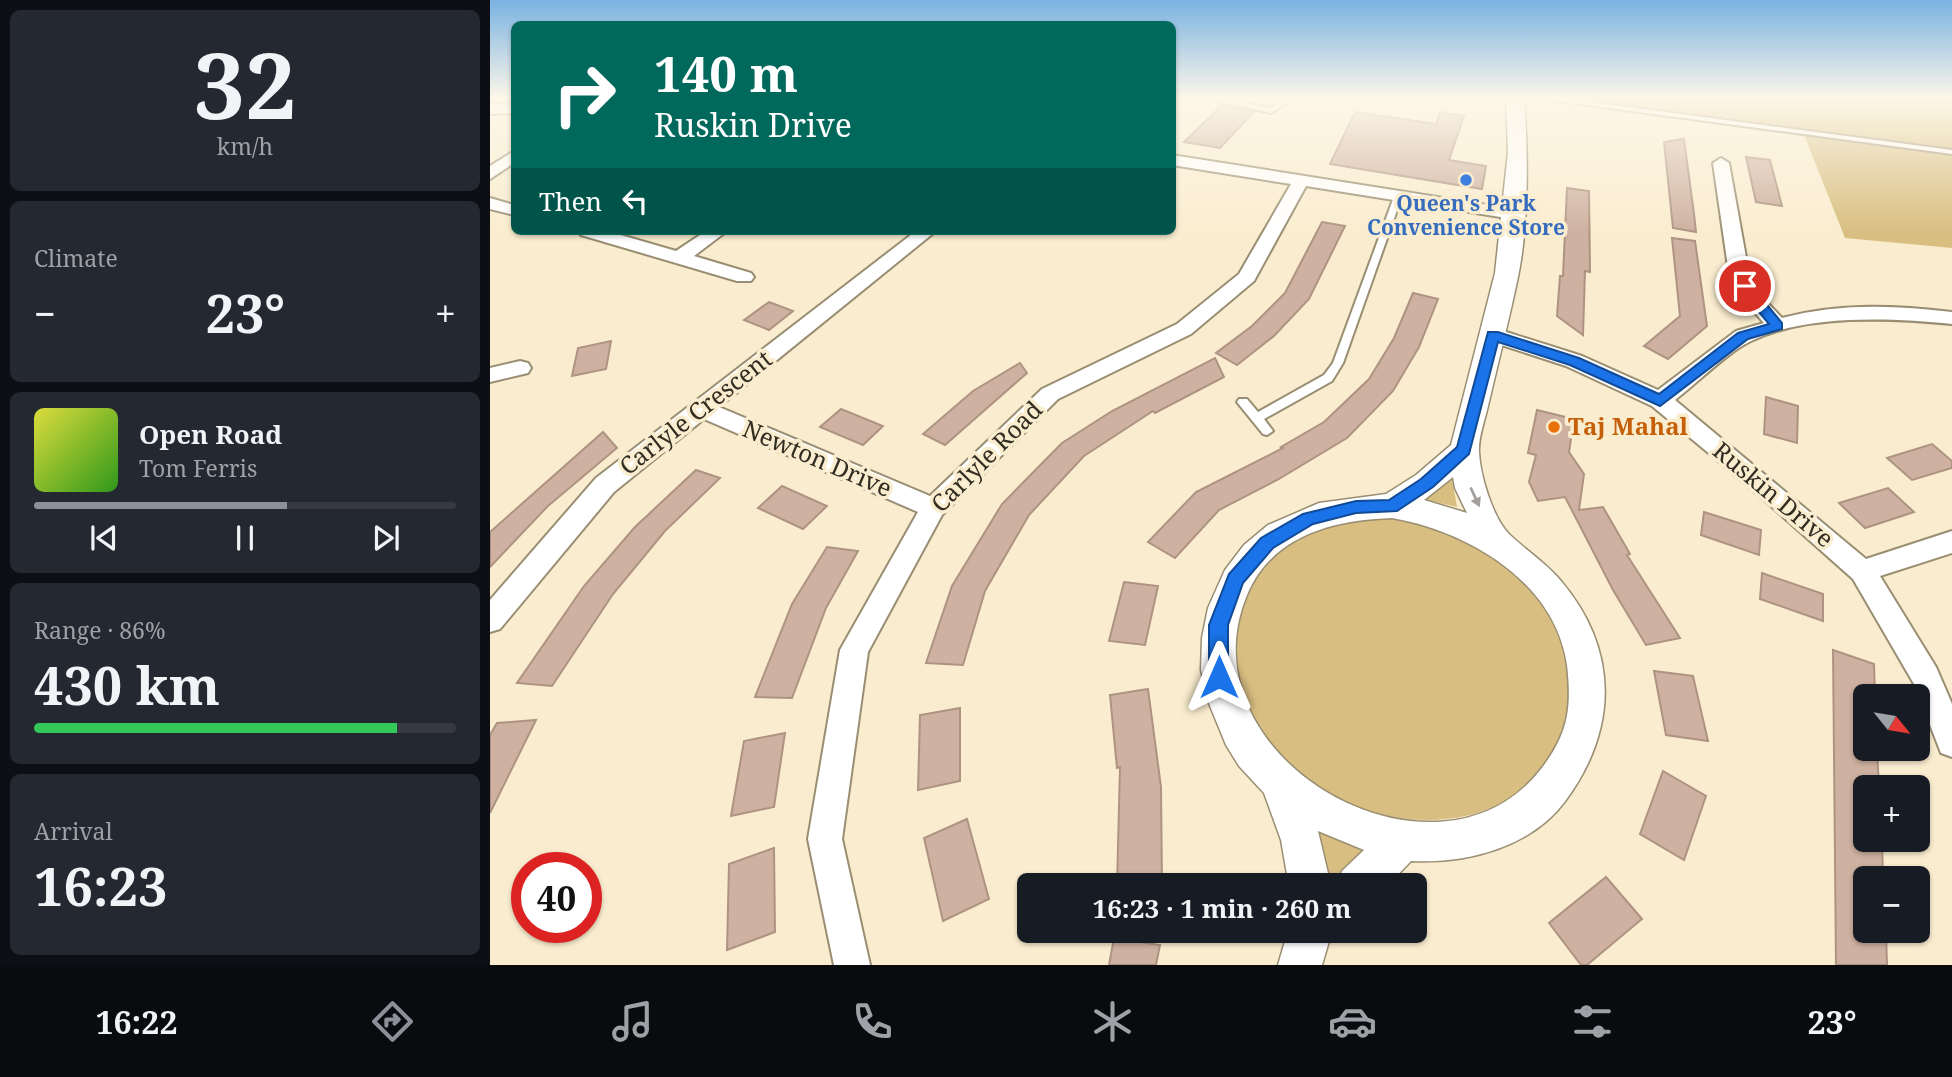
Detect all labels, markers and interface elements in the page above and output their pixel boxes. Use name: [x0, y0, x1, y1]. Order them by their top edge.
text: 32: [194, 22, 296, 146]
text: 140 m: [654, 40, 798, 106]
icon: right: [539, 49, 630, 140]
text: Ruskin Drive: [654, 103, 852, 146]
text: km/h: [217, 130, 273, 162]
marker: Queen's Park Convenience Store: [1458, 172, 1474, 188]
icon: left: [616, 182, 654, 220]
text: Then: [539, 183, 602, 219]
place label: Queen's Park Convenience Store: [1367, 189, 1565, 241]
text: Climate: [34, 242, 118, 274]
pin: [1715, 256, 1775, 316]
icon: arrive: [1726, 267, 1764, 305]
text: 23°: [206, 277, 285, 348]
text: −: [34, 287, 56, 339]
text: +: [435, 287, 456, 339]
street label: Carlyle Crescent: [612, 342, 778, 482]
street label: Carlyle Road: [923, 393, 1049, 519]
place label: Taj Mahal: [1568, 409, 1689, 442]
street label: Newton Drive: [738, 411, 897, 504]
text: Open Road: [139, 416, 282, 452]
marker: Taj Mahal: [1546, 419, 1562, 435]
street label: Ruskin Drive: [1707, 434, 1841, 554]
text: Tom Ferris: [139, 452, 257, 484]
one-way arrow: [1469, 487, 1481, 507]
icon: previous: [85, 519, 123, 557]
icon: pause: [226, 519, 264, 557]
icon: next: [367, 519, 405, 557]
text: Range · 86%: [34, 614, 166, 646]
position arrow: [1182, 640, 1256, 714]
text: 430 km: [34, 649, 220, 720]
north arrow: [1853, 684, 1930, 761]
map controls: [1853, 684, 1930, 943]
button: +: [1853, 775, 1930, 852]
text: Arrival: [34, 815, 113, 847]
text: 16:23: [34, 850, 167, 921]
speed limit sign: 40: [511, 852, 602, 943]
button: −: [1853, 866, 1930, 943]
text: 16:23 · 1 min · 260 m: [1092, 890, 1352, 926]
icon: directions: [368, 997, 417, 1046]
icon: music: [608, 997, 657, 1046]
icon: phone: [848, 997, 897, 1046]
icon: climate: [1088, 997, 1137, 1046]
icon: car: [1328, 997, 1377, 1046]
icon: filters: [1568, 997, 1617, 1046]
text: 16:22: [95, 1000, 177, 1043]
text: 23°: [1808, 1000, 1856, 1043]

